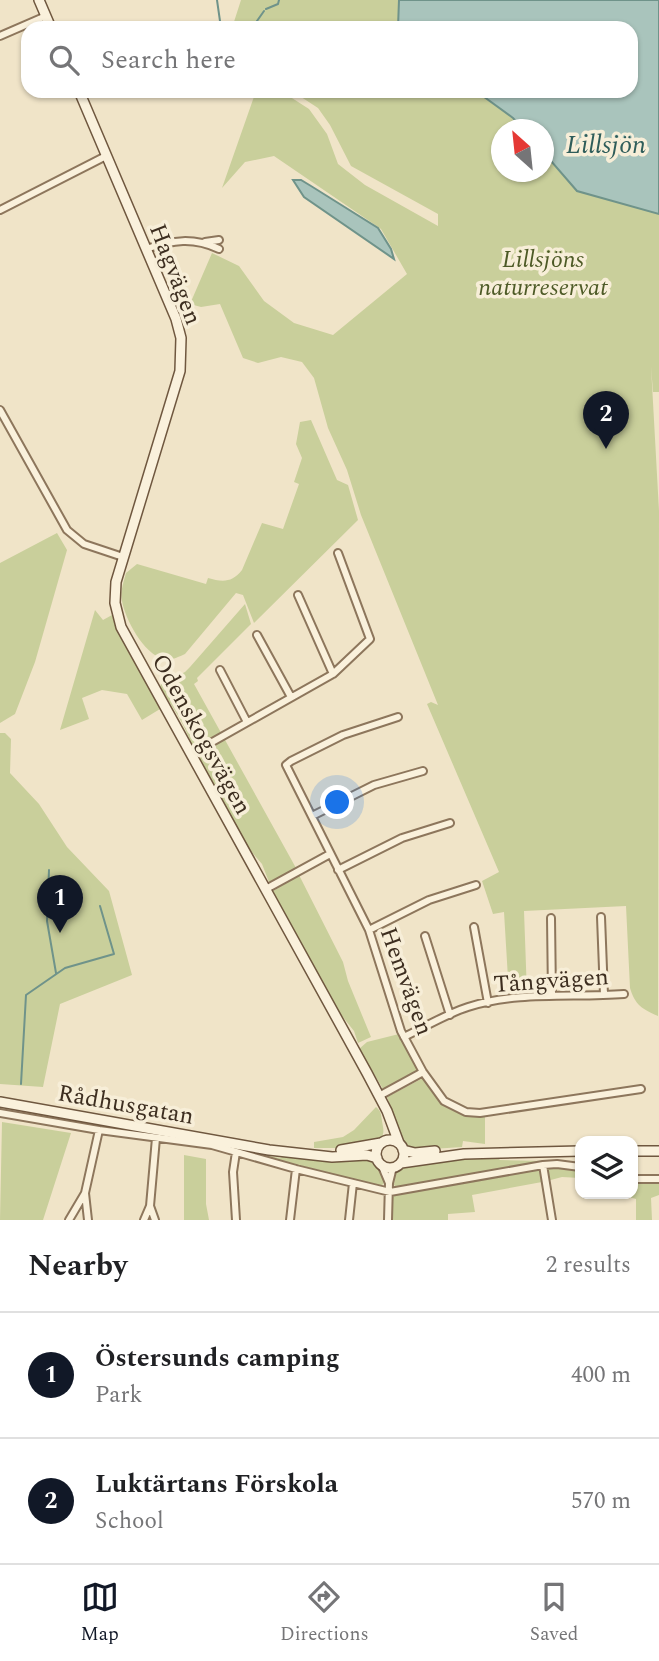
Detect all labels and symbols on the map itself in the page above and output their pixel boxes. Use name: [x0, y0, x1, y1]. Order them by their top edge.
north arrow: [491, 119, 554, 182]
water label: Lillsjön: [566, 125, 646, 165]
street label: Hagvägen: [139, 219, 211, 330]
park label: Lillsjöns naturreservat: [478, 242, 608, 306]
pin: 2: [583, 391, 629, 449]
street label: Odenskogsvägen: [142, 647, 260, 822]
your location: [320, 785, 354, 819]
pin: 1: [37, 875, 83, 933]
street label: Hemvägen: [370, 922, 442, 1041]
street label: Tångvägen: [492, 959, 610, 1003]
street label: Rådhusgatan: [55, 1075, 197, 1135]

